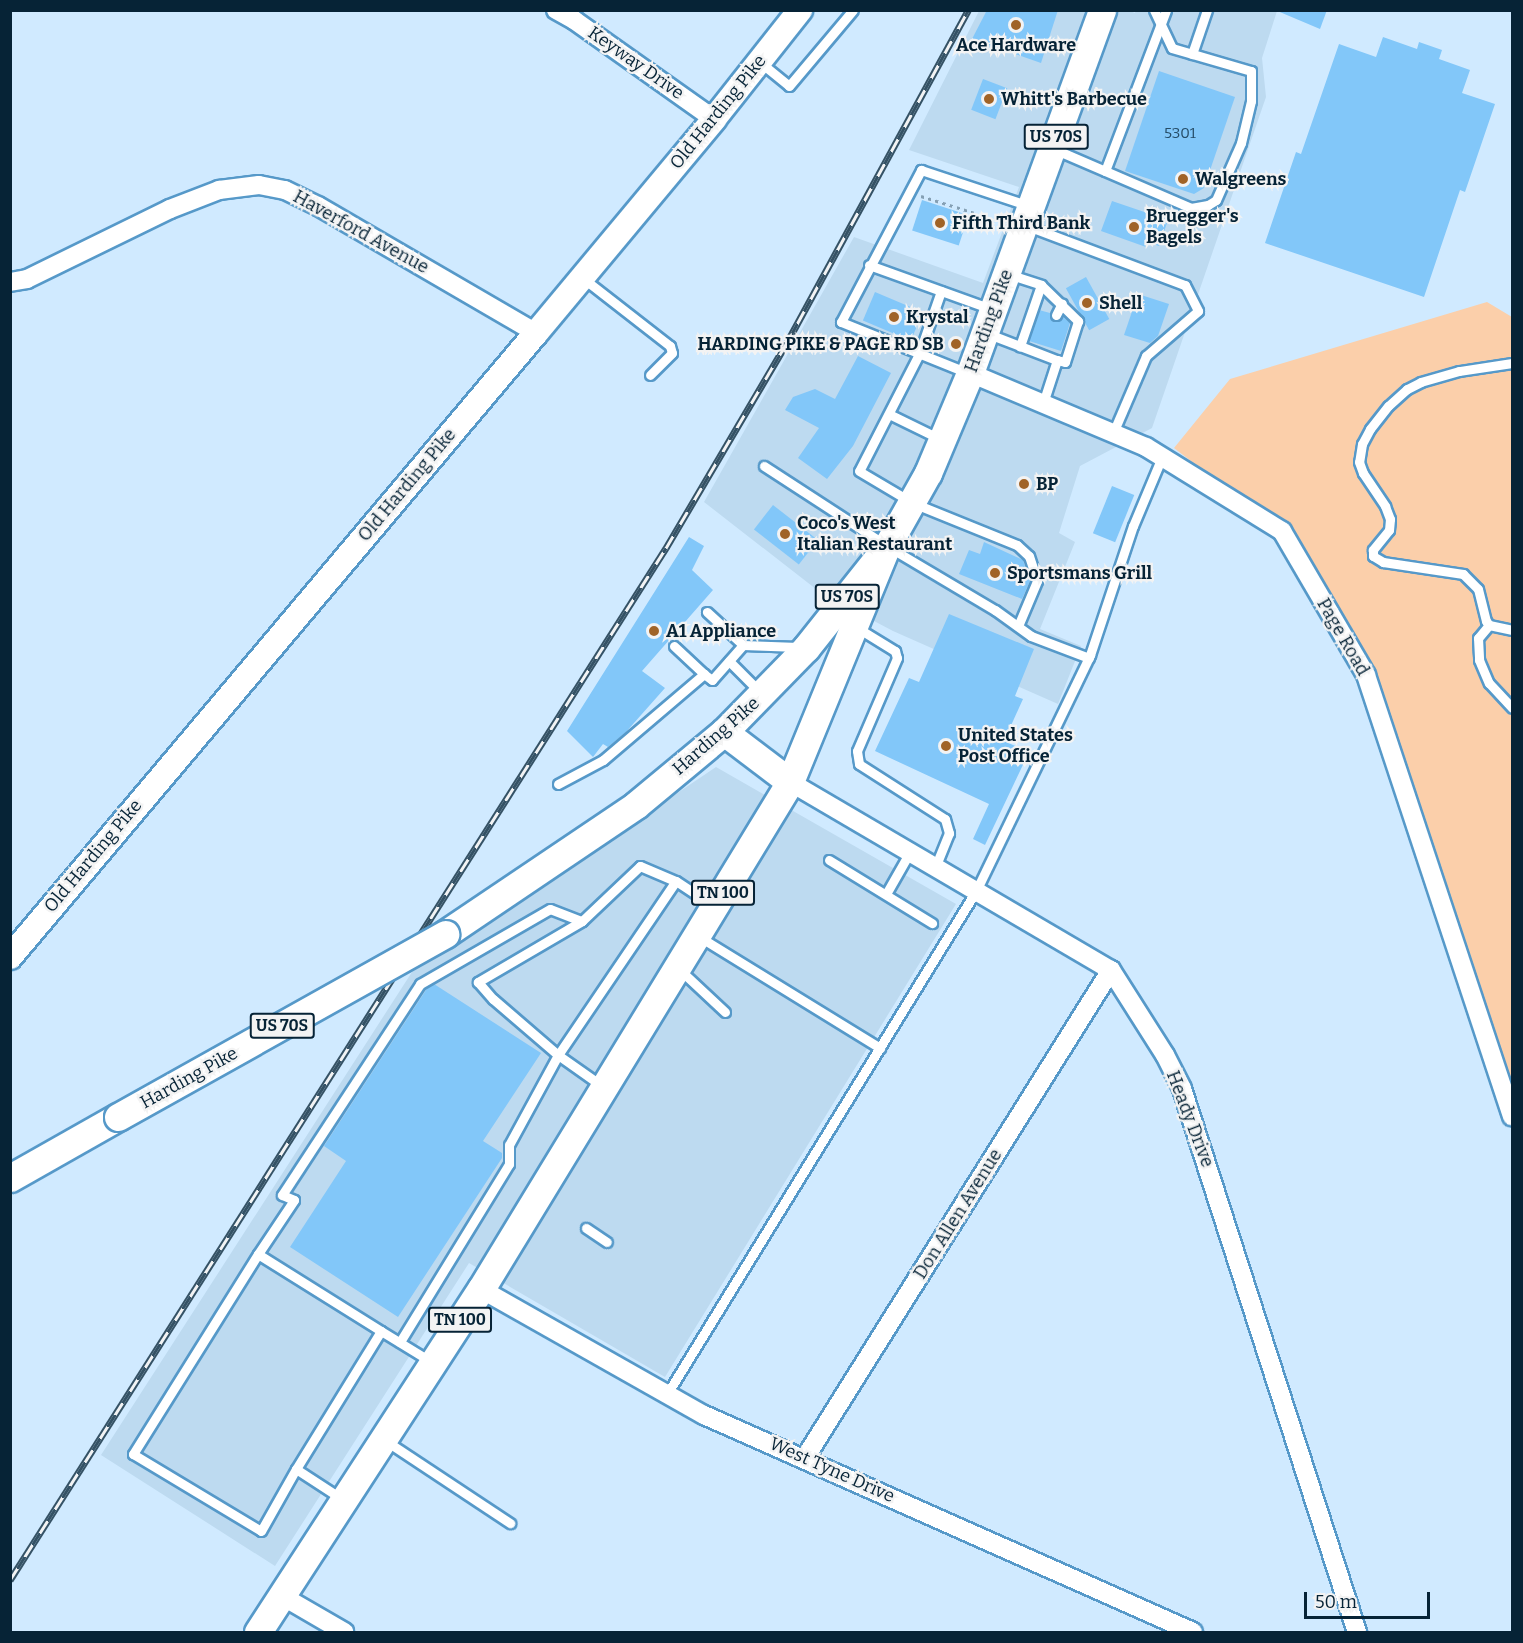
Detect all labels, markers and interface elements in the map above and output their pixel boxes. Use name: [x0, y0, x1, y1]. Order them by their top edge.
marker: Ace Hardware: [1009, 18, 1023, 32]
street label: Keyway Drive: [584, 22, 688, 104]
place label: Ace Hardware: [956, 34, 1076, 56]
street label: Old Harding Pike: [665, 51, 771, 173]
place label: Whitt's Barbecue: [1001, 88, 1147, 110]
marker: Whitt's Barbecue: [982, 92, 996, 106]
road number: US 70S: [1023, 124, 1089, 150]
house number: 5301: [1164, 125, 1196, 143]
place label: Walgreens: [1195, 168, 1286, 190]
marker: Walgreens: [1176, 172, 1190, 186]
street label: Haverford Avenue: [289, 186, 433, 278]
place label: Bruegger's Bagels: [1146, 206, 1239, 248]
place label: Fifth Third Bank: [952, 212, 1090, 234]
marker: Fifth Third Bank: [933, 216, 947, 230]
marker: Bruegger's Bagels: [1127, 220, 1141, 234]
street label: Harding Pike: [960, 267, 1018, 375]
place label: Shell: [1099, 292, 1142, 314]
marker: Shell: [1080, 296, 1094, 310]
place label: Krystal: [906, 306, 969, 328]
marker: Krystal: [887, 310, 901, 324]
place label: HARDING PIKE & PAGE RD SB: [697, 333, 944, 355]
marker: HARDING PIKE & PAGE RD SB: [949, 337, 963, 351]
street label: Old Harding Pike: [354, 424, 460, 546]
place label: BP: [1036, 473, 1058, 495]
marker: BP: [1017, 477, 1031, 491]
place label: Coco's West Italian Restaurant: [797, 513, 952, 556]
marker: Coco's West Italian Restaurant: [778, 527, 792, 541]
place label: Sportsmans Grill: [1007, 562, 1152, 584]
marker: Sportsmans Grill: [988, 566, 1002, 580]
road number: US 70S: [814, 584, 880, 610]
street label: Page Road: [1312, 594, 1374, 680]
place label: A1 Appliance: [666, 620, 776, 642]
marker: A1 Appliance: [647, 624, 661, 638]
street label: Harding Pike: [668, 692, 764, 780]
place label: United States Post Office: [958, 725, 1073, 768]
marker: United States Post Office: [939, 739, 953, 753]
street label: Old Harding Pike: [40, 795, 146, 917]
road number: TN 100: [690, 880, 756, 906]
road number: US 70S: [249, 1013, 315, 1039]
street label: Harding Pike: [137, 1042, 241, 1114]
street label: Heady Drive: [1162, 1068, 1218, 1170]
street label: Don Allen Avenue: [909, 1145, 1007, 1283]
road number: TN 100: [427, 1307, 493, 1333]
street label: West Tyne Drive: [766, 1433, 898, 1507]
scale bar: [1307, 1580, 1433, 1618]
text: 50 m: [1315, 1591, 1357, 1613]

